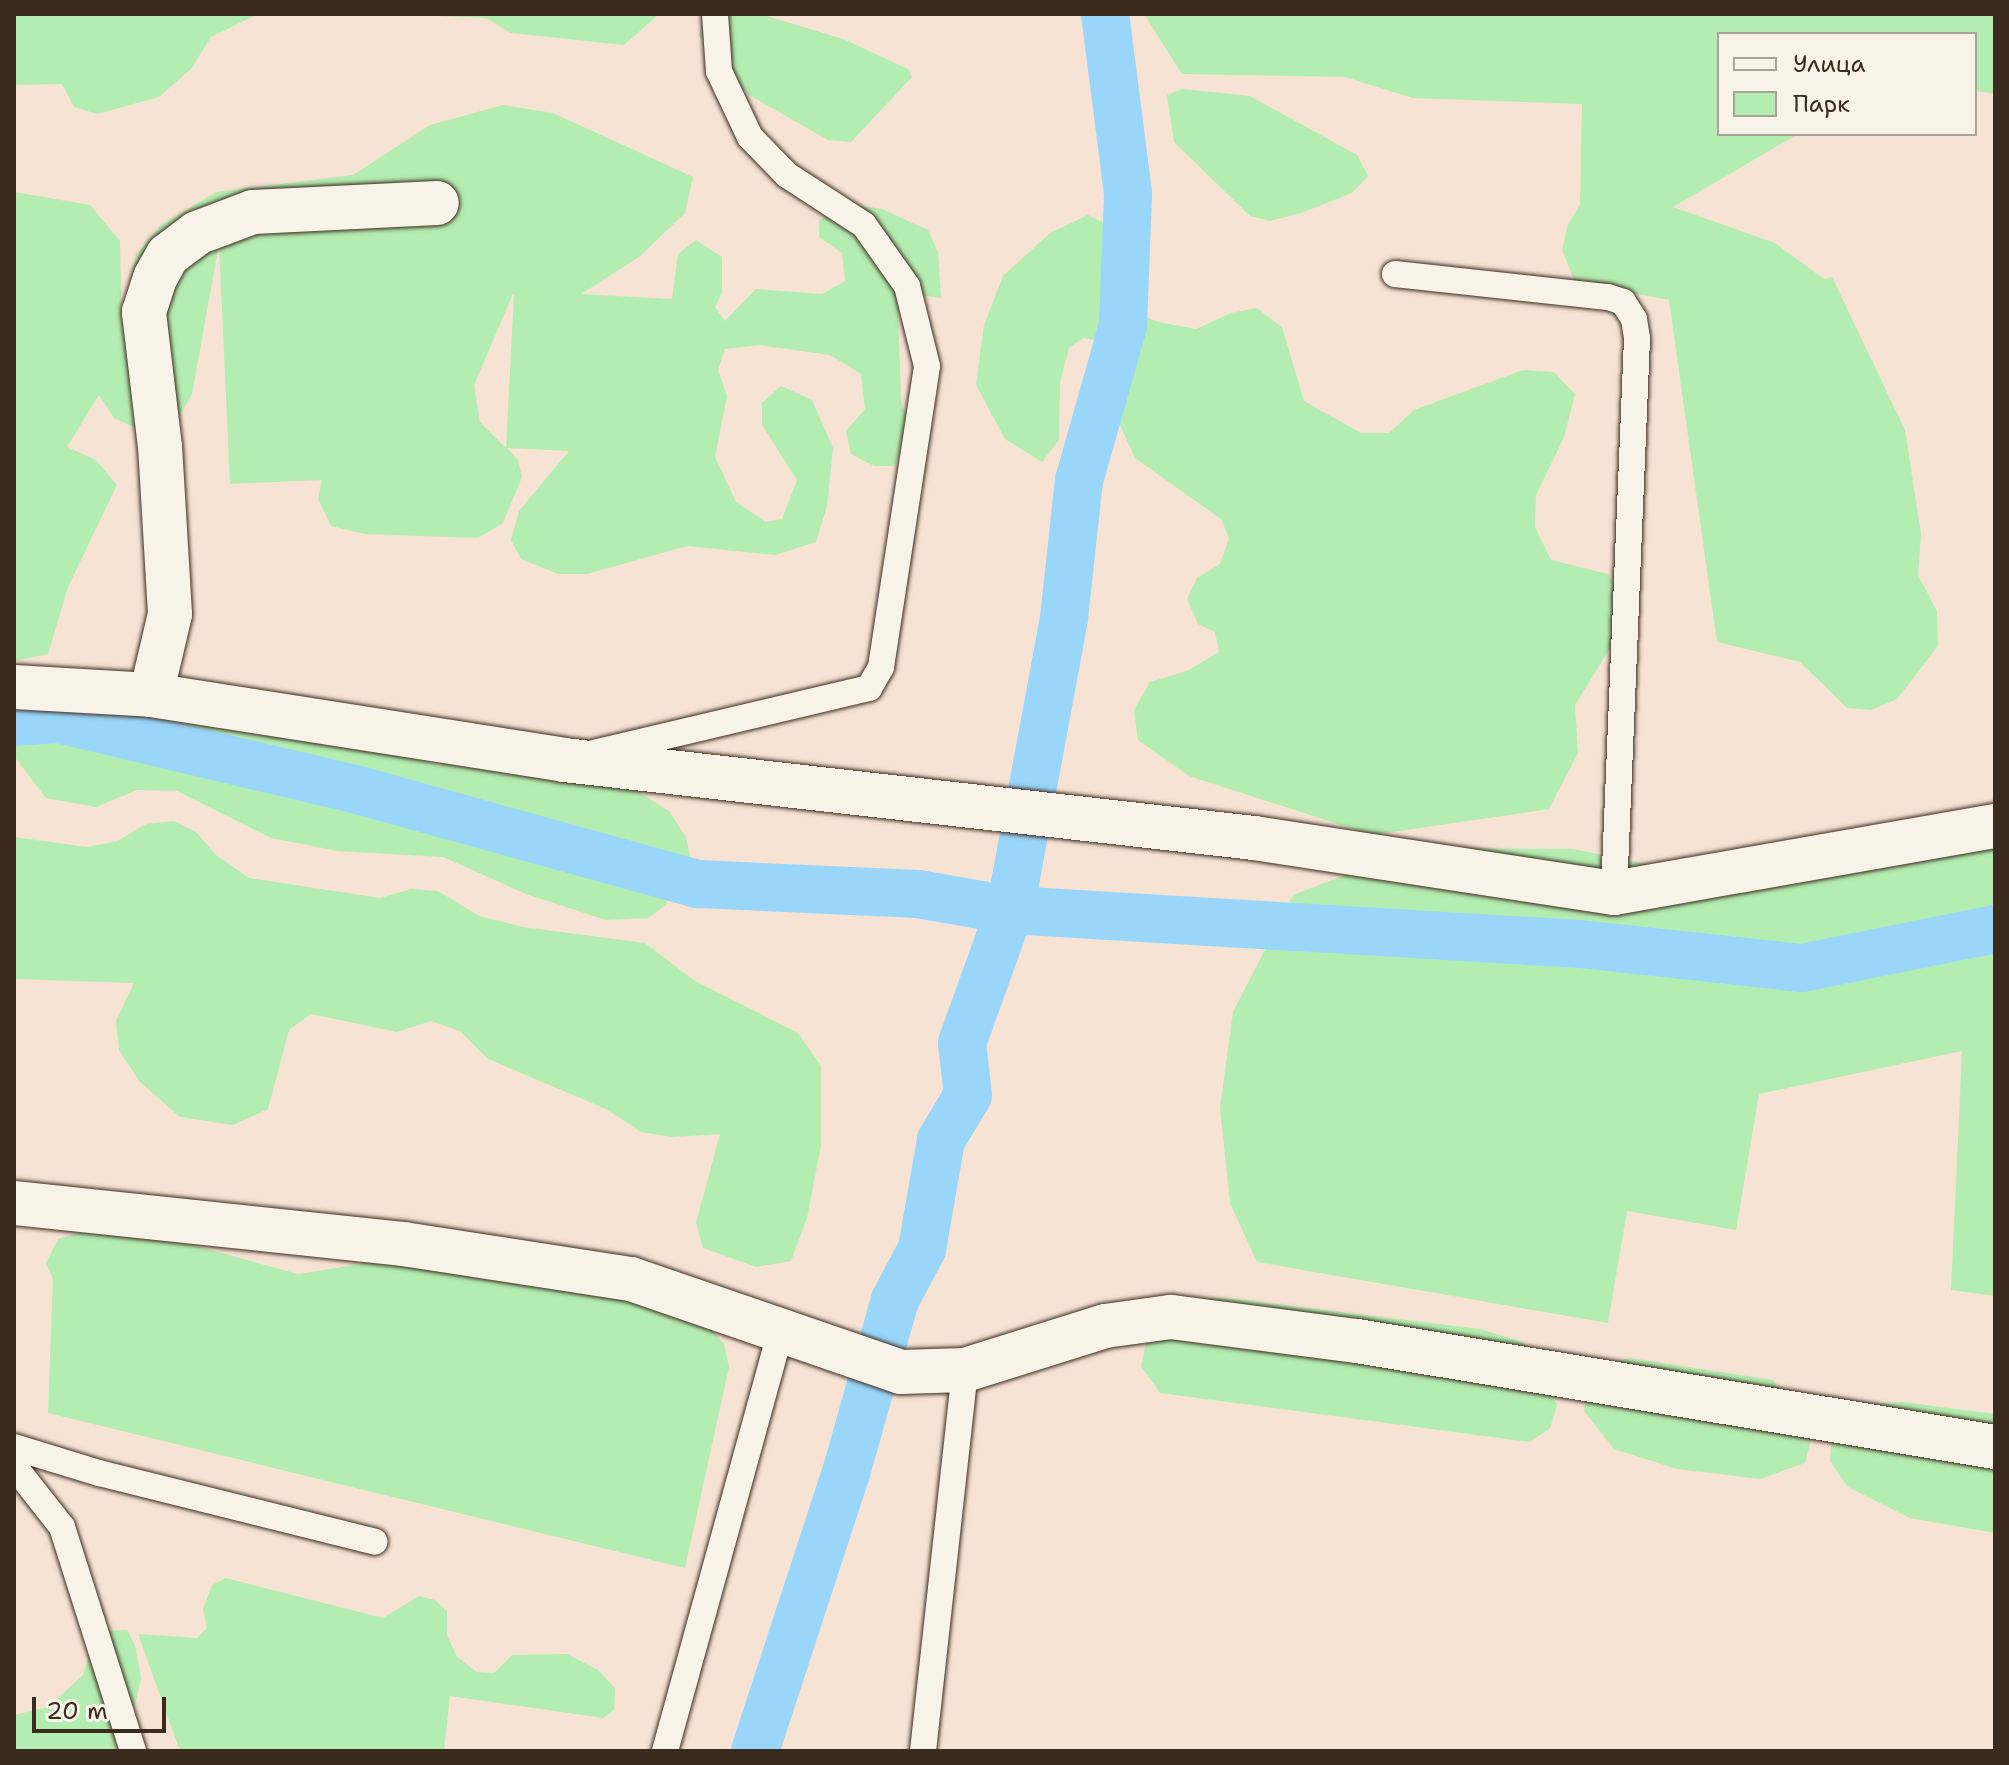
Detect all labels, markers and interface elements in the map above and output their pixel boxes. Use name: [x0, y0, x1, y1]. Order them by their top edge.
legend: [1717, 32, 1977, 136]
text: Улица: [1793, 48, 1866, 80]
text: Парк: [1793, 88, 1850, 120]
scale bar: [36, 1681, 170, 1731]
text: 20 m: [46, 1695, 108, 1727]

